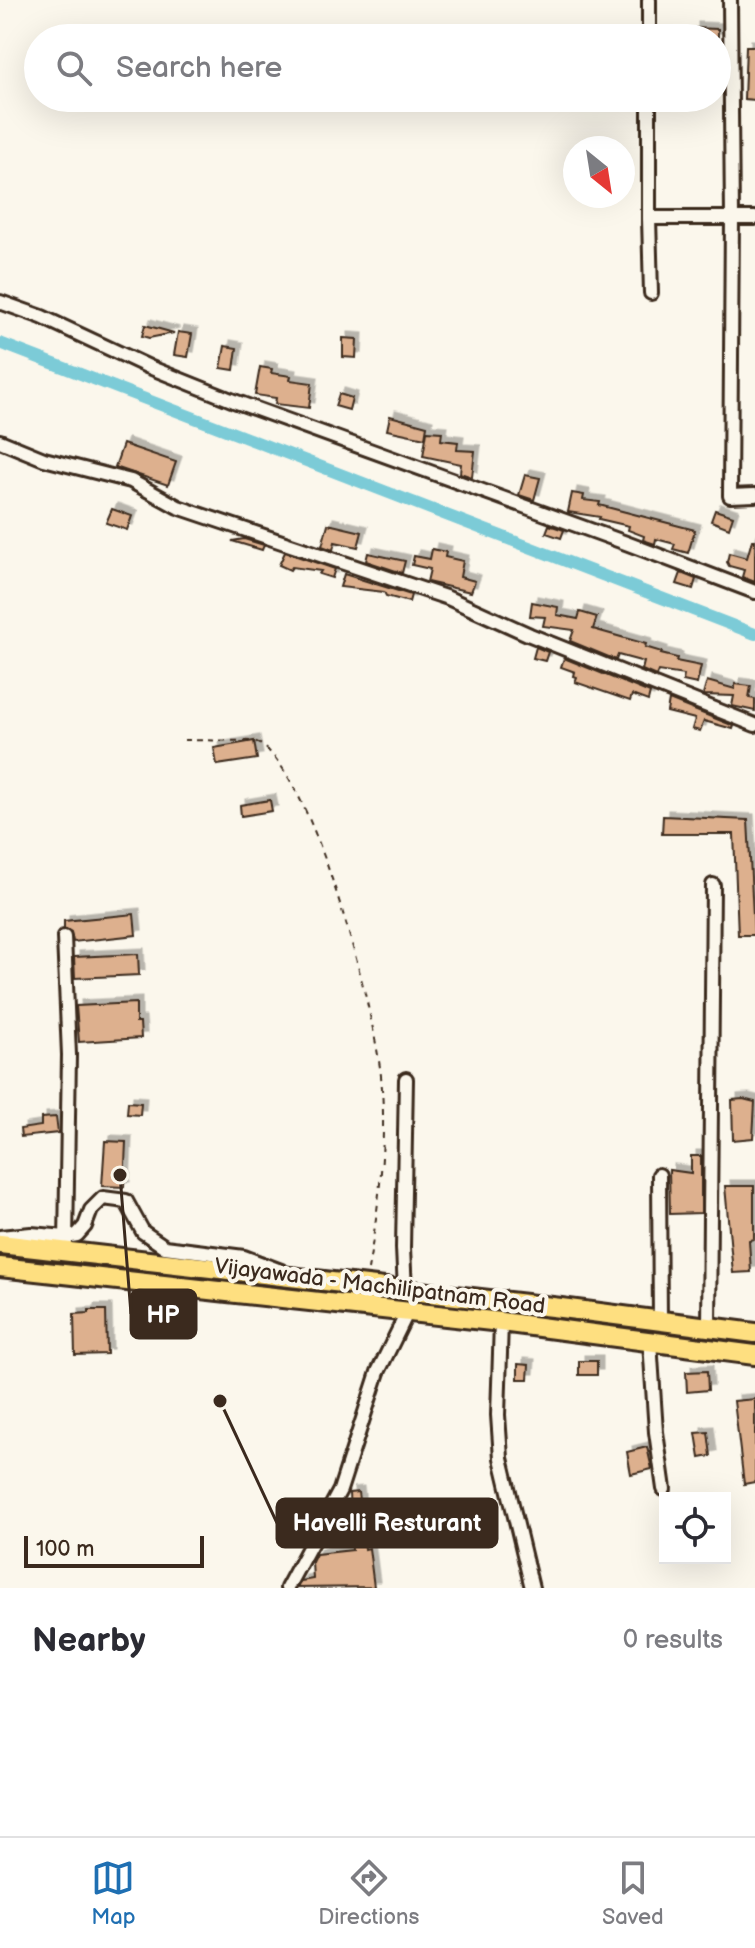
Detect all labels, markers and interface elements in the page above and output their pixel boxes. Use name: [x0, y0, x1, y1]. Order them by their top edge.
search box: [24, 24, 731, 112]
icon: search: [52, 46, 96, 90]
text: Search here: [116, 50, 282, 86]
north arrow: [563, 136, 635, 208]
street label: Vijayawada - Machilipatnam Road: [213, 1253, 547, 1320]
callout: HP: [131, 1290, 196, 1338]
text: HP: [147, 1301, 179, 1330]
map controls: [659, 1492, 731, 1564]
button: locate: [659, 1492, 731, 1564]
callout: Havelli Resturant: [277, 1499, 497, 1547]
text: Havelli Resturant: [293, 1509, 481, 1538]
scale bar: [24, 1532, 204, 1568]
text: 100 m: [36, 1536, 95, 1563]
text: Nearby: [32, 1620, 146, 1661]
text: 0 results: [623, 1625, 723, 1656]
tab: Map: [91, 1856, 136, 1931]
tab: Directions: [318, 1856, 419, 1931]
tab: Saved: [602, 1856, 664, 1931]

